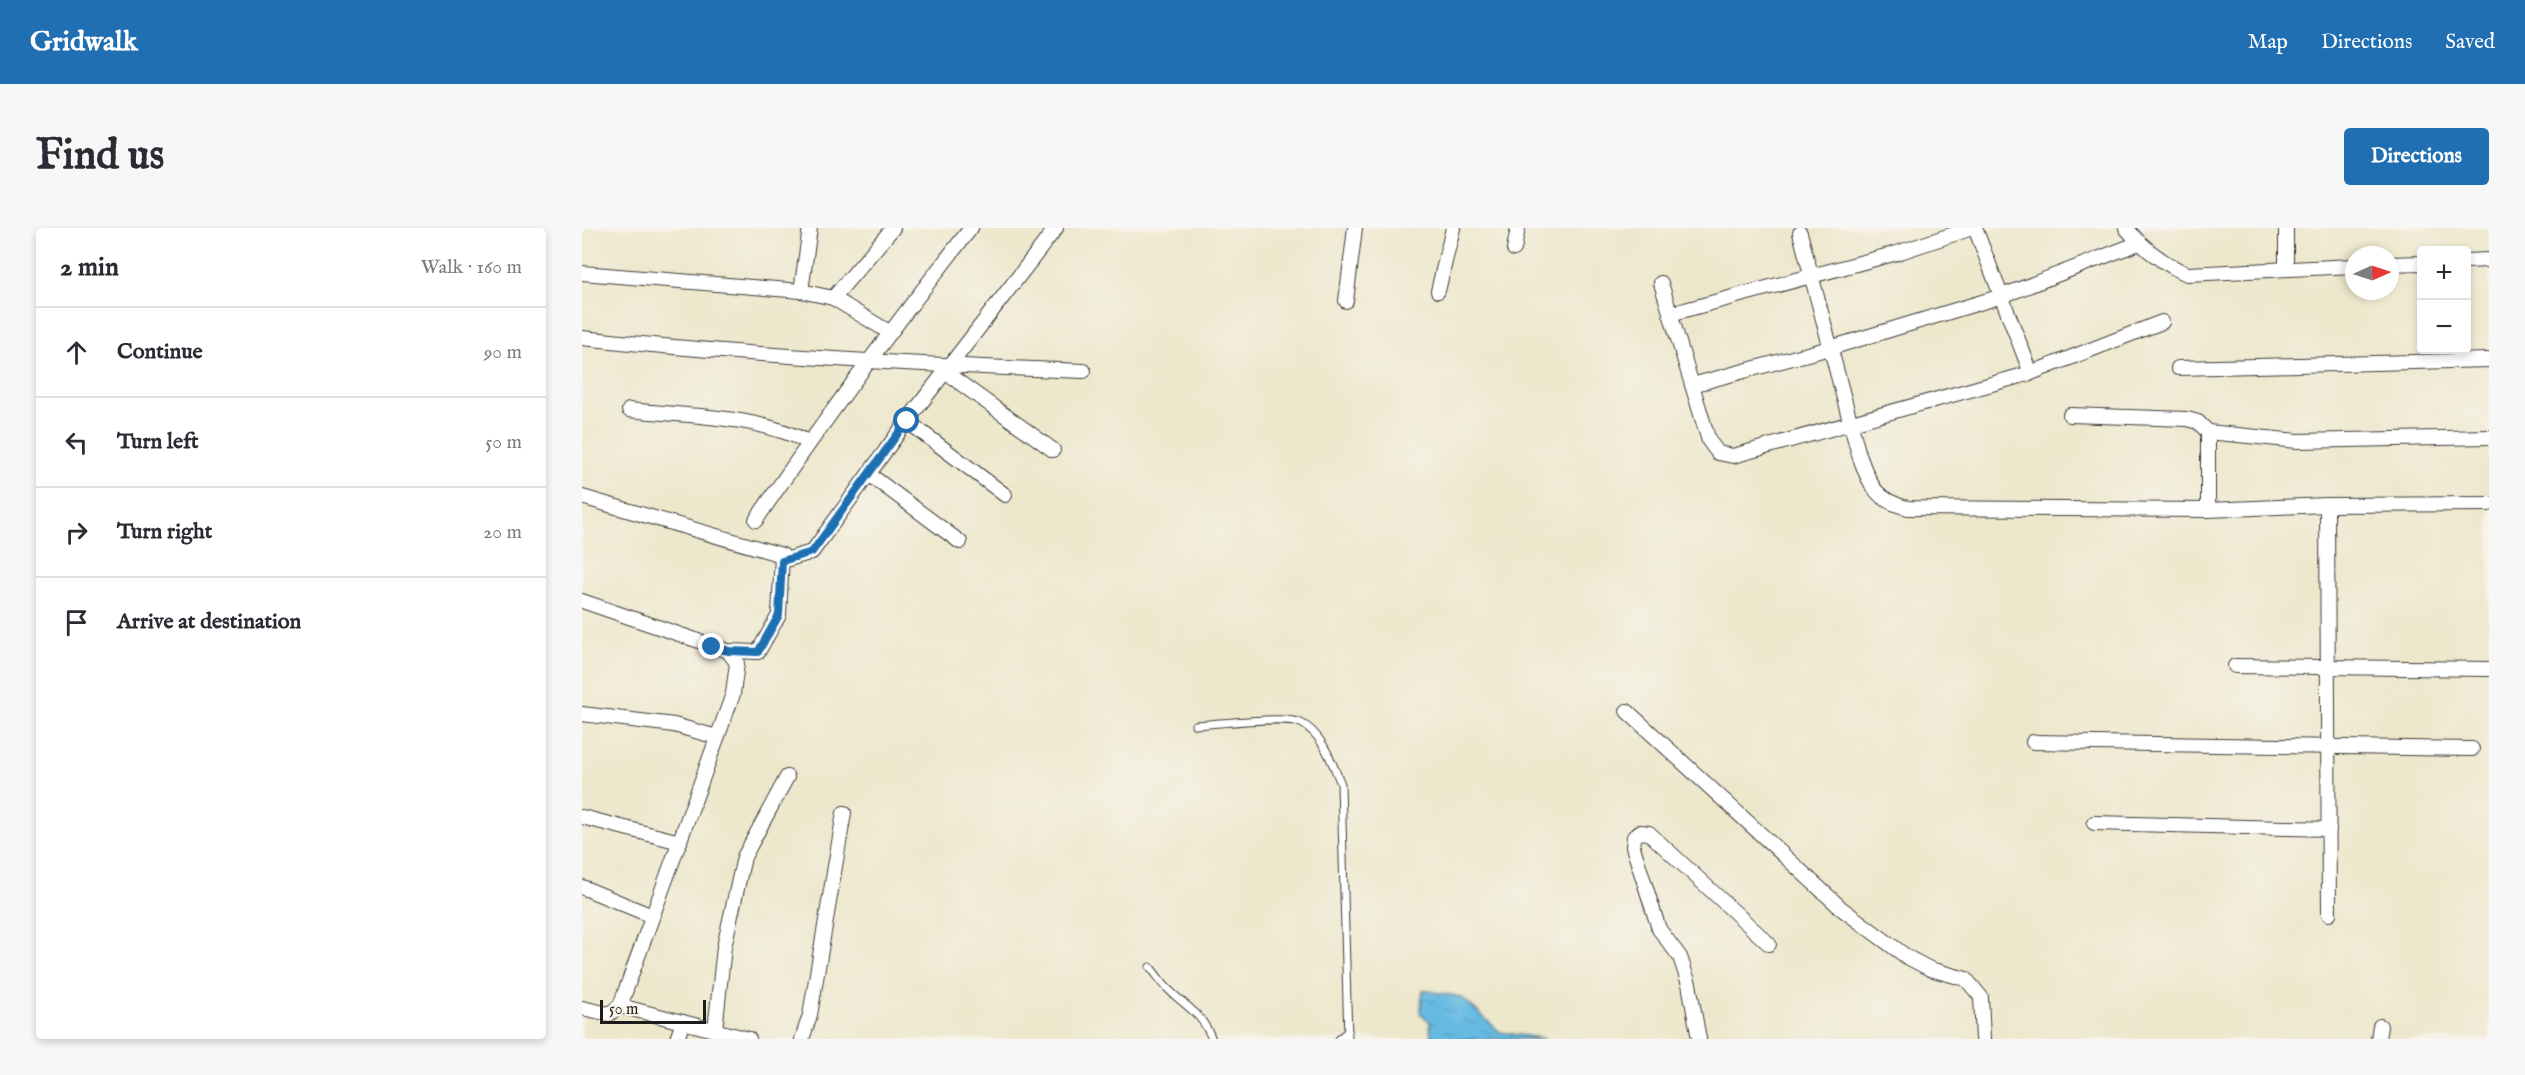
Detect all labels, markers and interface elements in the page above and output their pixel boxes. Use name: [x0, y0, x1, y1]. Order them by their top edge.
text: Gridwalk: [30, 25, 138, 60]
text: Map: [2248, 29, 2288, 56]
text: Directions: [2321, 29, 2412, 56]
text: Saved: [2445, 29, 2495, 56]
button: Directions: [2344, 128, 2489, 185]
text: Find us: [36, 130, 164, 183]
north arrow: [2345, 246, 2399, 300]
map controls: [2417, 246, 2471, 354]
button: +: [2417, 246, 2471, 300]
text: 2 min: [60, 251, 119, 284]
text: Walk · 160 m: [421, 255, 522, 280]
button: −: [2417, 300, 2471, 354]
icon: ahead: [60, 336, 93, 369]
text: Continue: [117, 338, 203, 366]
text: 90 m: [484, 340, 522, 365]
route start: [893, 407, 919, 433]
icon: left: [60, 426, 93, 459]
text: Turn left: [117, 428, 199, 456]
text: 50 m: [485, 430, 522, 455]
icon: right: [60, 516, 93, 549]
text: Turn right: [117, 518, 212, 546]
text: 20 m: [483, 520, 522, 545]
icon: arrive: [60, 606, 93, 639]
text: Arrive at destination: [117, 608, 301, 636]
route end: [698, 633, 724, 659]
scale bar: [600, 997, 706, 1024]
text: 50 m: [609, 1000, 638, 1020]

